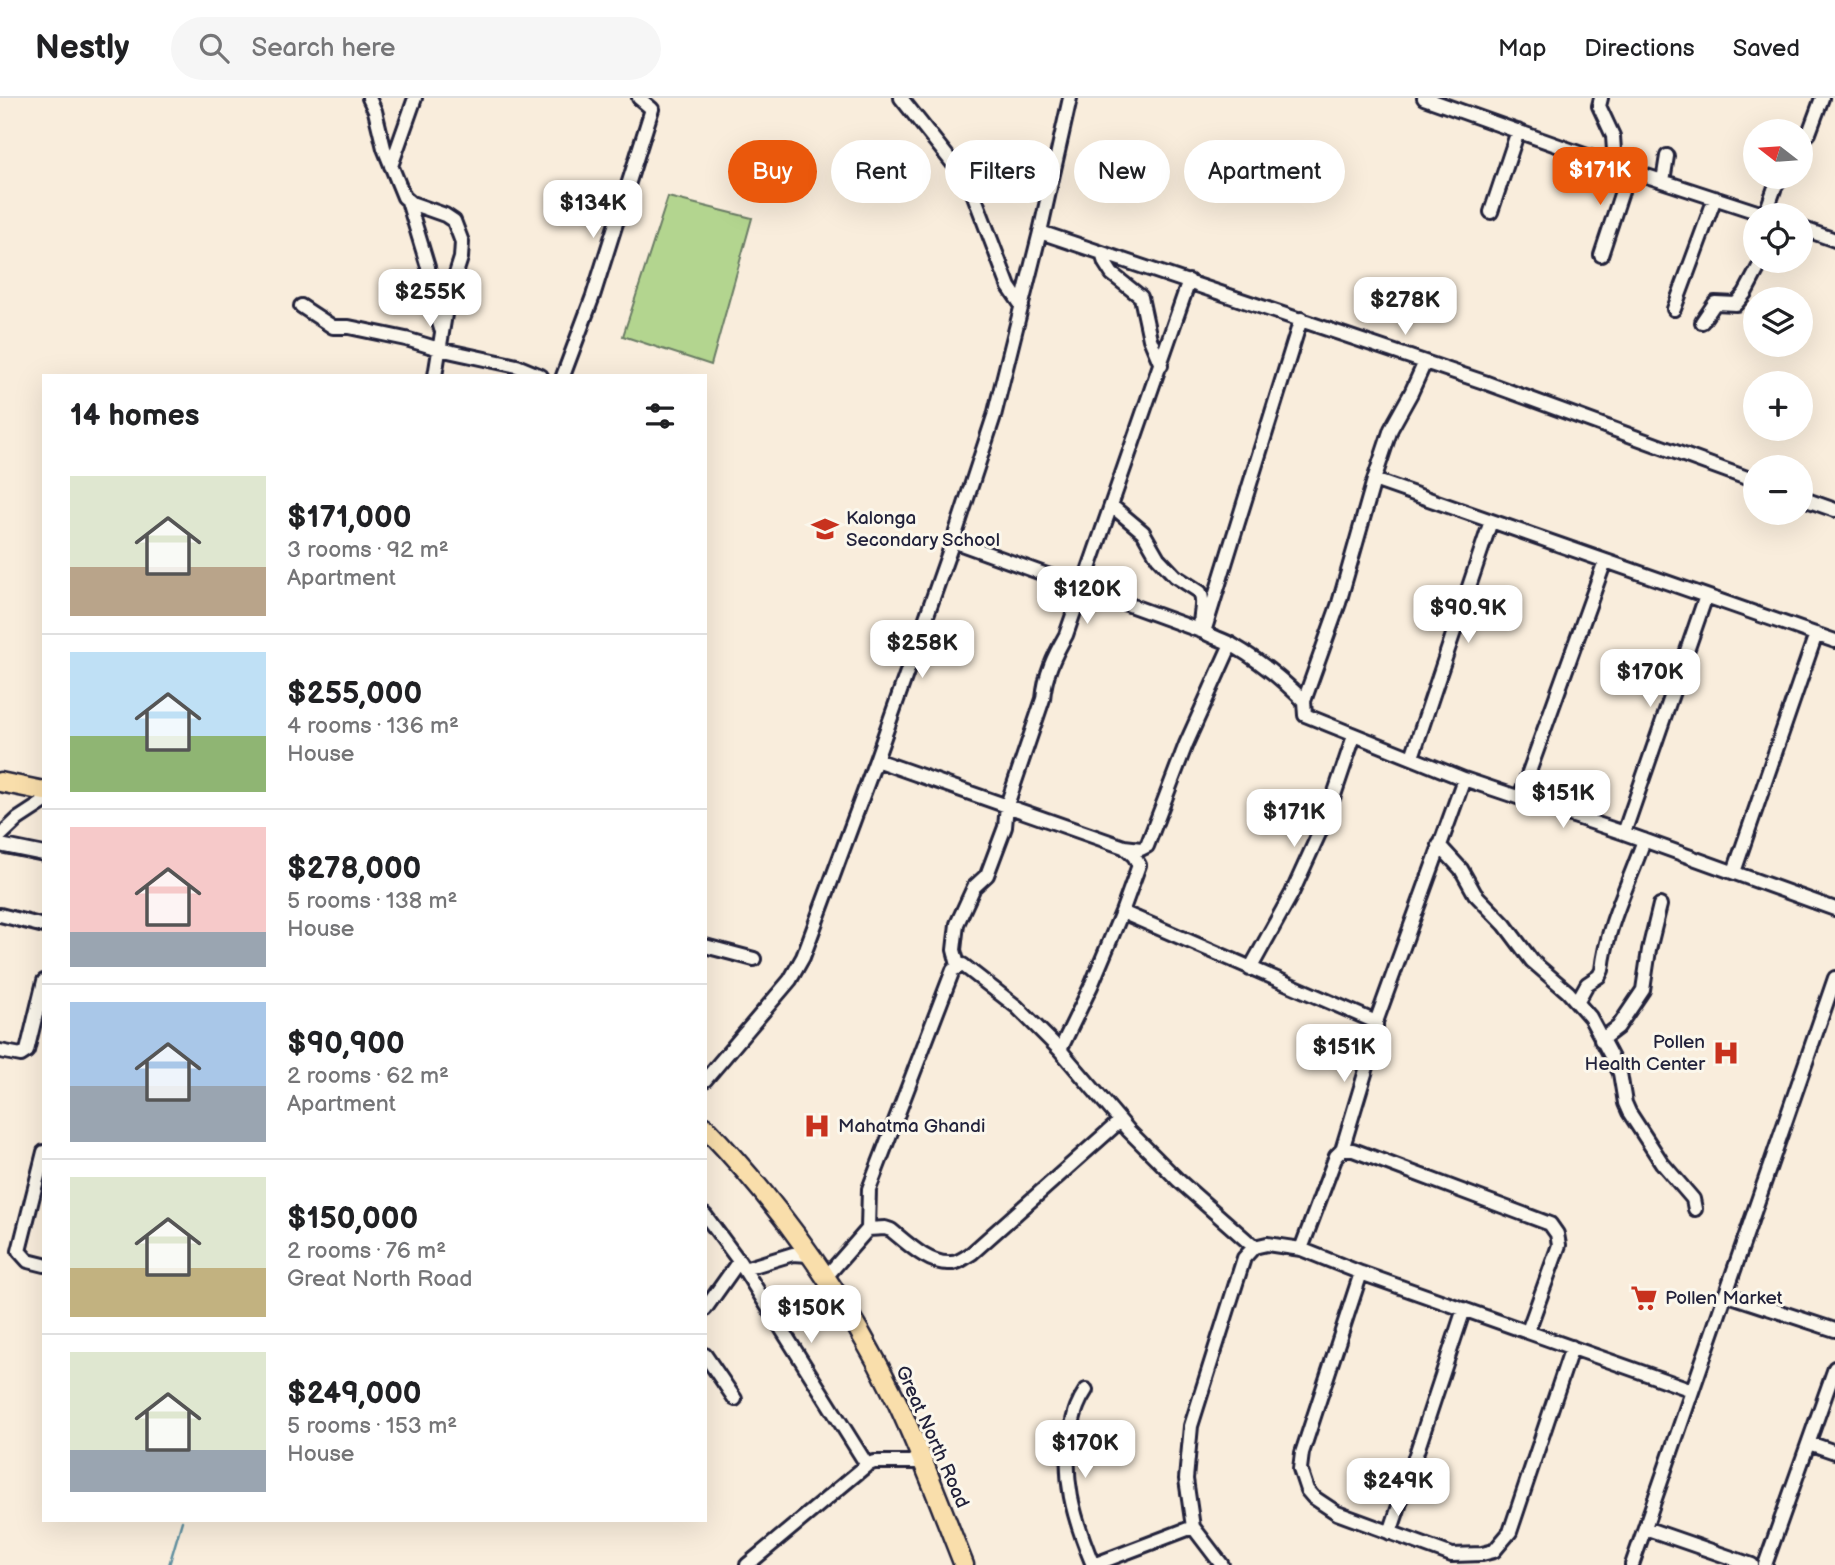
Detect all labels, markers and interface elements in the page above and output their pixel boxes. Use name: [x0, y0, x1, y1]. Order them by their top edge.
search box: [171, 17, 661, 80]
text: Nestly: [35, 28, 129, 68]
icon: search: [195, 29, 233, 67]
text: Search here: [251, 33, 395, 64]
text: Map: [1498, 34, 1546, 63]
text: Directions: [1584, 34, 1695, 63]
text: Saved: [1733, 34, 1800, 63]
north arrow: [1743, 119, 1813, 189]
map controls: [1743, 119, 1813, 525]
chip: Buy: [728, 140, 817, 203]
chip: Rent: [831, 140, 931, 203]
chip: Filters: [945, 140, 1060, 203]
chip: New: [1074, 140, 1170, 203]
chip: Apartment: [1184, 140, 1345, 203]
pin: $171K: [1551, 148, 1649, 207]
text: $171K: [1569, 156, 1631, 184]
pin: $134K: [544, 180, 642, 240]
text: $134K: [559, 189, 627, 217]
button: locate: [1743, 203, 1813, 273]
pin: $255K: [381, 270, 479, 329]
text: $255K: [394, 278, 466, 306]
pin: $278K: [1356, 278, 1454, 337]
text: $278K: [1370, 286, 1440, 314]
button: layers: [1743, 287, 1813, 357]
button: +: [1743, 371, 1813, 441]
icon: filters: [641, 397, 679, 435]
text: 14 homes: [70, 398, 199, 434]
button: −: [1743, 455, 1813, 525]
text: $171,000: [287, 500, 411, 536]
icon: home: [126, 504, 210, 588]
place label: Kalonga Secondary School: [846, 507, 1000, 552]
school or university icon: Kalonga Secondary School: [810, 514, 840, 544]
text: 3 rooms · 92 m²: [287, 536, 449, 564]
text: Apartment: [287, 564, 396, 592]
pin: $120K: [1038, 566, 1136, 626]
text: $120K: [1053, 575, 1121, 603]
pin: $90.9K: [1411, 586, 1525, 645]
text: $90.9K: [1429, 594, 1507, 622]
pin: $258K: [873, 620, 971, 680]
text: $258K: [886, 629, 958, 657]
pin: $170K: [1601, 650, 1699, 709]
text: $170K: [1616, 658, 1684, 686]
text: $255,000: [287, 676, 422, 712]
icon: home: [126, 680, 210, 764]
text: 4 rooms · 136 m²: [287, 712, 459, 740]
text: House: [287, 740, 354, 768]
pin: $151K: [1514, 770, 1612, 830]
text: $151K: [1531, 779, 1595, 807]
pin: $171K: [1245, 790, 1343, 849]
text: $171K: [1263, 798, 1325, 826]
text: $278,000: [287, 851, 421, 887]
icon: home: [126, 855, 210, 939]
text: 5 rooms · 138 m²: [287, 887, 457, 915]
text: House: [287, 915, 354, 943]
pin: $151K: [1295, 1024, 1393, 1084]
text: $90,900: [287, 1026, 405, 1062]
icon: home: [126, 1030, 210, 1114]
place label: Pollen Health Center: [1585, 1031, 1706, 1076]
text: $151K: [1312, 1033, 1376, 1061]
hospital icon: Pollen Health Center: [1711, 1038, 1741, 1068]
text: 2 rooms · 62 m²: [287, 1062, 449, 1090]
text: Apartment: [287, 1090, 396, 1118]
hospital icon: Mahatma Ghandi: [802, 1111, 832, 1141]
place label: Mahatma Ghandi: [838, 1115, 985, 1138]
text: $150,000: [287, 1201, 418, 1237]
icon: home: [126, 1205, 210, 1289]
text: 2 rooms · 76 m²: [287, 1237, 446, 1265]
text: Great North Road: [287, 1265, 473, 1293]
supermarket icon: Pollen Market: [1629, 1283, 1659, 1313]
pin: $150K: [762, 1286, 860, 1345]
place label: Pollen Market: [1665, 1287, 1783, 1310]
text: $150K: [777, 1294, 845, 1322]
street label: Great North Road: [890, 1362, 974, 1512]
text: $249,000: [287, 1376, 422, 1412]
icon: home: [126, 1380, 210, 1464]
text: 5 rooms · 153 m²: [287, 1412, 457, 1440]
pin: $170K: [1036, 1420, 1134, 1480]
text: $170K: [1051, 1429, 1119, 1457]
text: House: [287, 1440, 354, 1468]
pin: $249K: [1349, 1458, 1447, 1518]
text: $249K: [1363, 1467, 1433, 1495]

